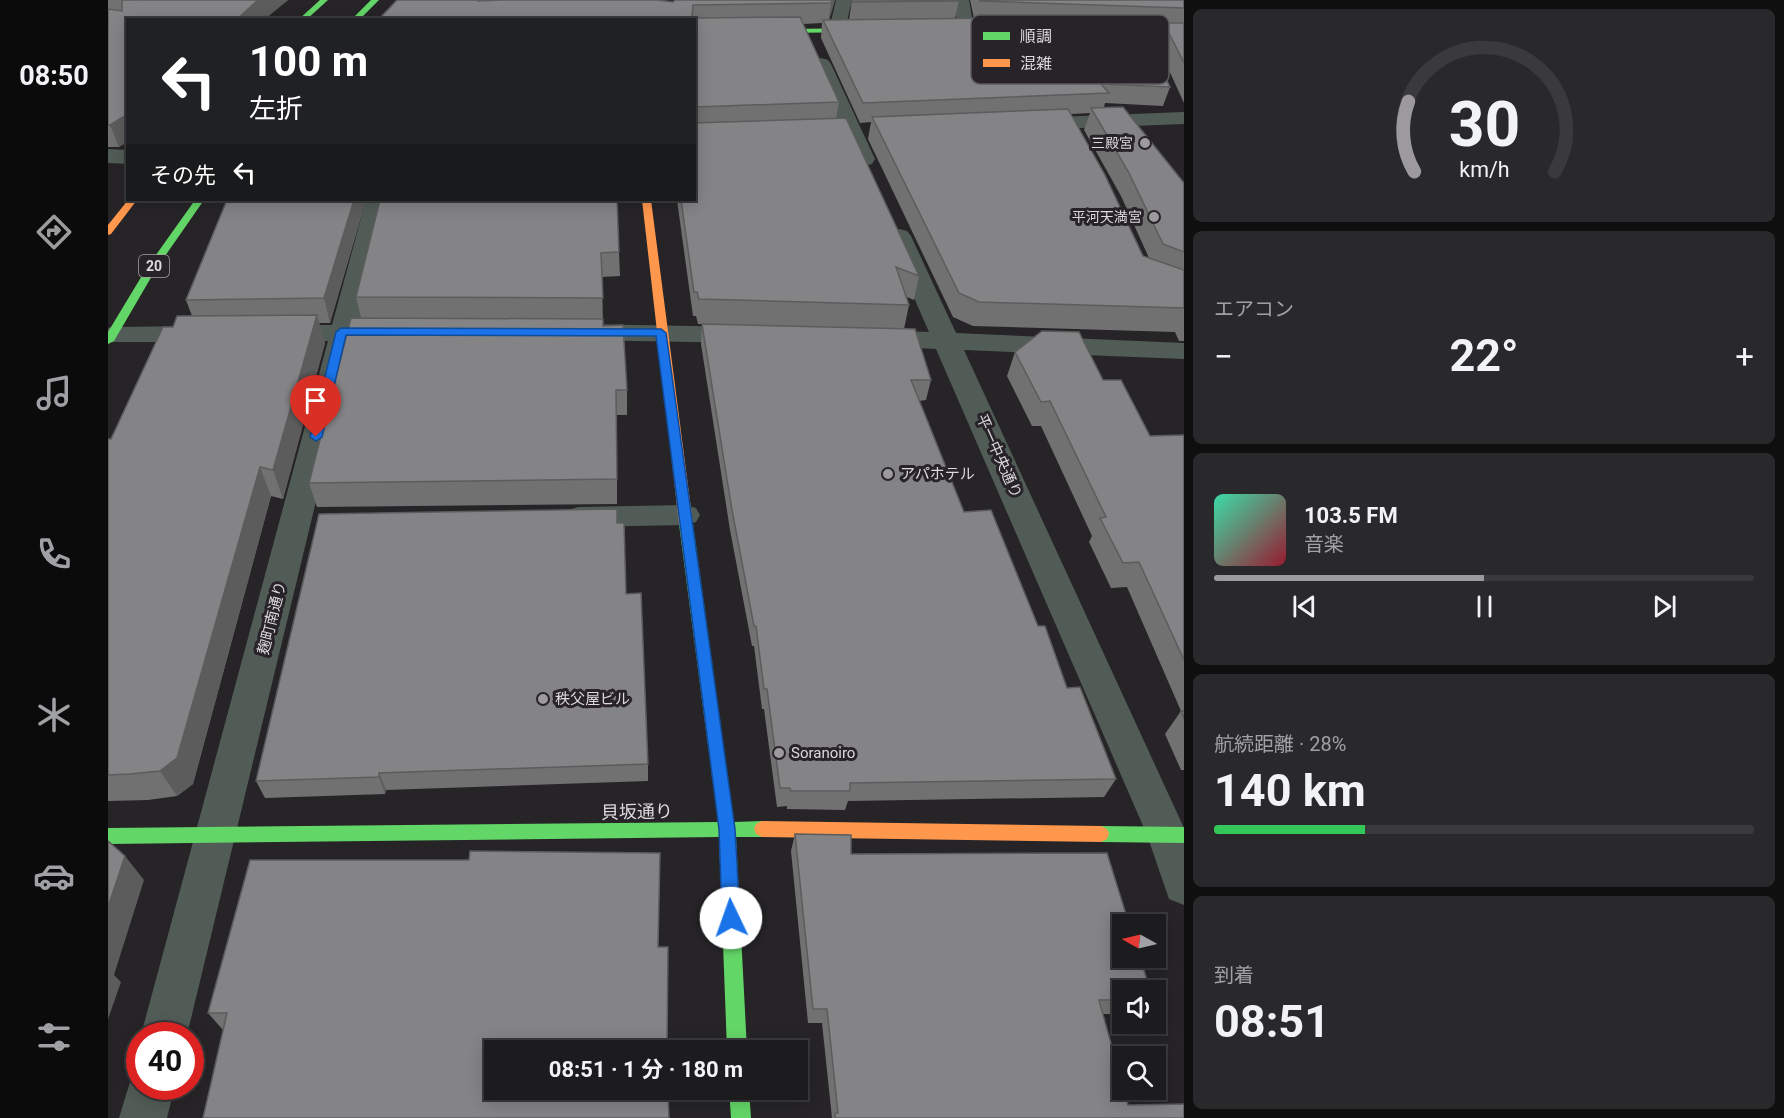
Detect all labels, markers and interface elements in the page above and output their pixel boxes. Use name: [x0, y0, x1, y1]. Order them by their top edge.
legend: [971, 15, 1169, 84]
text: 順調: [1020, 27, 1052, 46]
text: 100 m: [249, 37, 368, 86]
icon: left: [150, 42, 228, 120]
text: 混雑: [1020, 54, 1052, 73]
text: 08:50: [19, 60, 89, 92]
text: 30: [1448, 89, 1520, 162]
text: 左折: [249, 93, 303, 125]
place label: 三殿宮: [1091, 135, 1133, 151]
marker: 三殿宮: [1138, 136, 1152, 150]
icon: left: [228, 156, 261, 189]
text: km/h: [1459, 158, 1509, 183]
text: その先: [150, 163, 216, 188]
place label: 平河天満宮: [1072, 209, 1142, 225]
marker: 平河天満宮: [1147, 210, 1161, 224]
icon: directions: [33, 211, 75, 253]
road number: 20: [139, 255, 169, 277]
text: エアコン: [1214, 297, 1294, 321]
text: 22°: [1449, 329, 1519, 382]
text: −: [1214, 337, 1233, 376]
text: +: [1735, 337, 1754, 376]
icon: music: [33, 372, 75, 414]
pin: [290, 375, 341, 437]
icon: arrive: [299, 384, 332, 417]
street label: 平一中央通り: [972, 411, 1026, 501]
place label: アパホテル: [900, 465, 975, 483]
marker: アパホテル: [881, 467, 895, 481]
text: 103.5 FM: [1304, 503, 1398, 528]
text: 音楽: [1304, 532, 1344, 556]
icon: phone: [33, 533, 75, 575]
street label: 麹町南通り: [254, 579, 290, 657]
icon: previous: [1288, 590, 1321, 623]
icon: pause: [1468, 590, 1501, 623]
icon: next: [1648, 590, 1681, 623]
place label: 秩父屋ビル: [555, 690, 630, 708]
marker: 秩父屋ビル: [536, 692, 550, 706]
icon: climate: [33, 694, 75, 736]
text: 航続距離 · 28%: [1214, 732, 1346, 756]
place label: Soranoiro: [791, 744, 855, 762]
marker: Soranoiro: [772, 746, 786, 760]
text: 140 km: [1214, 764, 1366, 817]
street label: 貝坂通り: [601, 800, 673, 823]
icon: car: [33, 855, 75, 897]
position arrow: [699, 886, 763, 950]
north arrow: [1112, 914, 1166, 968]
map controls: [1112, 914, 1166, 1100]
text: 到着: [1214, 963, 1254, 987]
button: sound: [1112, 980, 1166, 1034]
text: 08:51: [1214, 995, 1330, 1048]
icon: filters: [33, 1016, 75, 1058]
speed limit sign: 40: [126, 1022, 204, 1100]
button: search: [1112, 1046, 1166, 1100]
text: 08:51 · 1 分 · 180 m: [549, 1057, 743, 1082]

